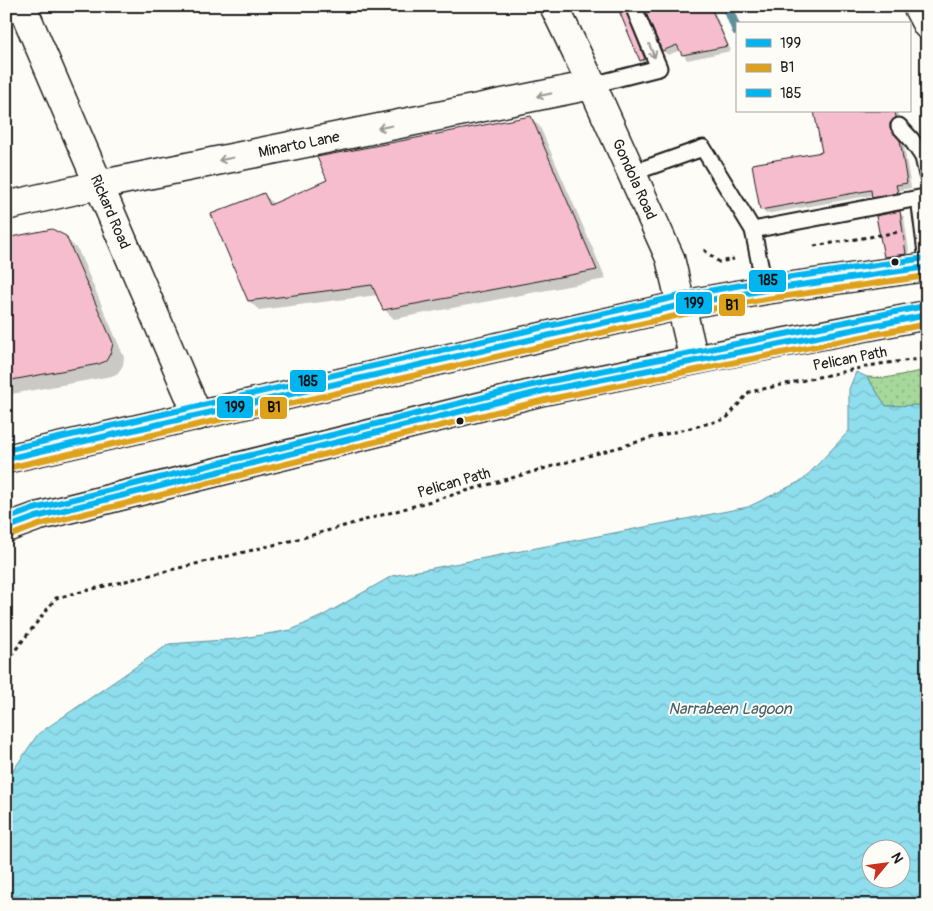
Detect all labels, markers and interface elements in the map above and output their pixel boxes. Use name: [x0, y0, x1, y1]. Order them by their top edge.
legend: [736, 22, 910, 112]
text: 199: [780, 34, 801, 53]
one-way arrow: [648, 43, 658, 58]
text: B1: [780, 58, 794, 77]
text: 185: [780, 84, 802, 103]
one-way arrow: [537, 91, 553, 100]
one-way arrow: [377, 123, 393, 132]
street label: Minarto Lane: [257, 127, 342, 162]
street label: Gondola Road: [608, 136, 661, 222]
one-way arrow: [218, 155, 234, 164]
street label: Rickard Road: [86, 172, 135, 252]
unlabelled marker: [890, 257, 900, 267]
line badge: 185: [748, 269, 787, 293]
text: 185: [758, 272, 778, 289]
line badge: 199: [675, 291, 713, 315]
line badge: B1: [718, 293, 746, 317]
text: 199: [684, 295, 704, 312]
text: B1: [725, 297, 739, 314]
street label: Pelican Path: [811, 343, 889, 375]
line badge: 185: [289, 369, 327, 393]
text: 185: [298, 373, 318, 390]
line badge: 199: [216, 395, 254, 419]
line badge: B1: [259, 396, 288, 420]
text: 199: [225, 399, 245, 416]
text: B1: [267, 399, 281, 416]
unlabelled marker: [455, 416, 465, 426]
street label: Pelican Path: [415, 464, 493, 502]
water label: Narrabeen Lagoon: [668, 699, 793, 719]
north arrow: [860, 838, 910, 888]
text: N: [887, 850, 907, 866]

